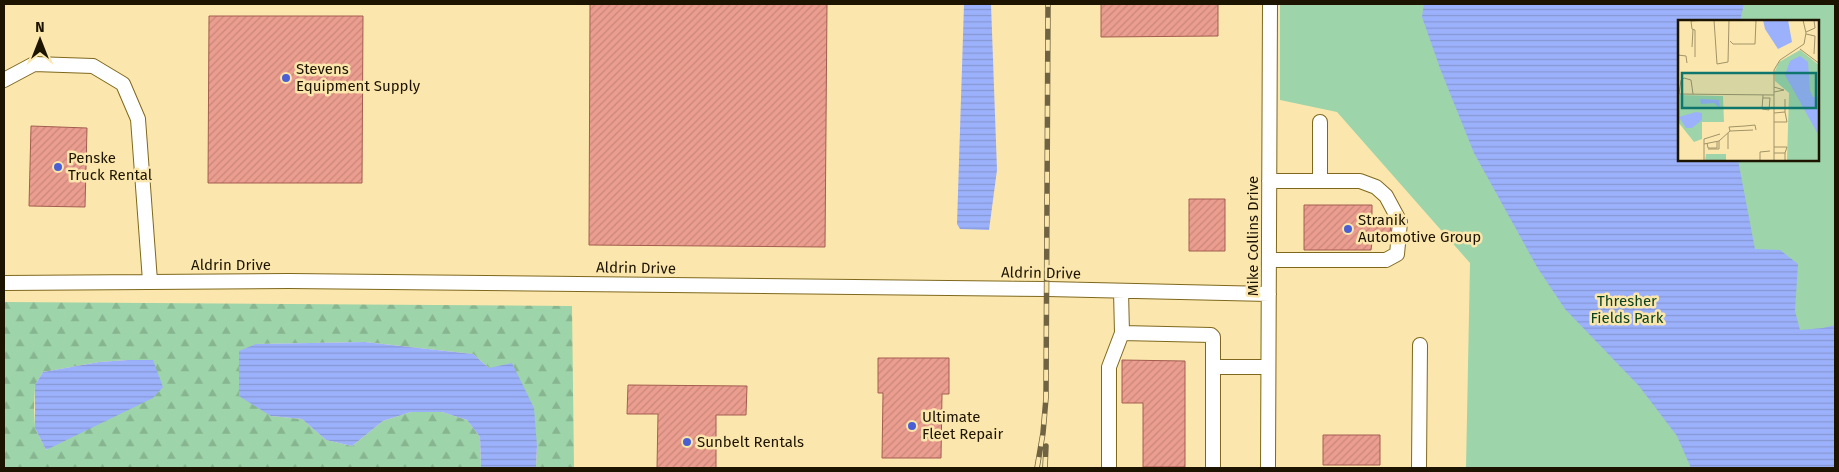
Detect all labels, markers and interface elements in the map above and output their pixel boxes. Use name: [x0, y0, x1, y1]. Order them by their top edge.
north arrow: [15, 15, 65, 65]
text: N: [35, 19, 45, 36]
inset map: [1678, 20, 1819, 161]
place label: Stevens Equipment Supply: [296, 60, 421, 95]
marker: Stevens Equipment Supply: [280, 72, 292, 84]
place label: Penske Truck Rental: [68, 149, 153, 184]
marker: Penske Truck Rental: [52, 161, 64, 173]
street label: Mike Collins Drive: [1244, 176, 1262, 296]
place label: Stranik Automotive Group: [1358, 211, 1481, 246]
marker: Stranik Automotive Group: [1342, 223, 1354, 235]
street label: Aldrin Drive: [191, 256, 271, 274]
street label: Aldrin Drive: [596, 258, 676, 278]
street label: Aldrin Drive: [1001, 263, 1081, 283]
park label: Thresher Fields Park: [1590, 292, 1664, 327]
place label: Ultimate Fleet Repair: [922, 408, 1003, 443]
marker: Ultimate Fleet Repair: [906, 420, 918, 432]
place label: Sunbelt Rentals: [697, 433, 804, 451]
marker: Sunbelt Rentals: [681, 436, 693, 448]

